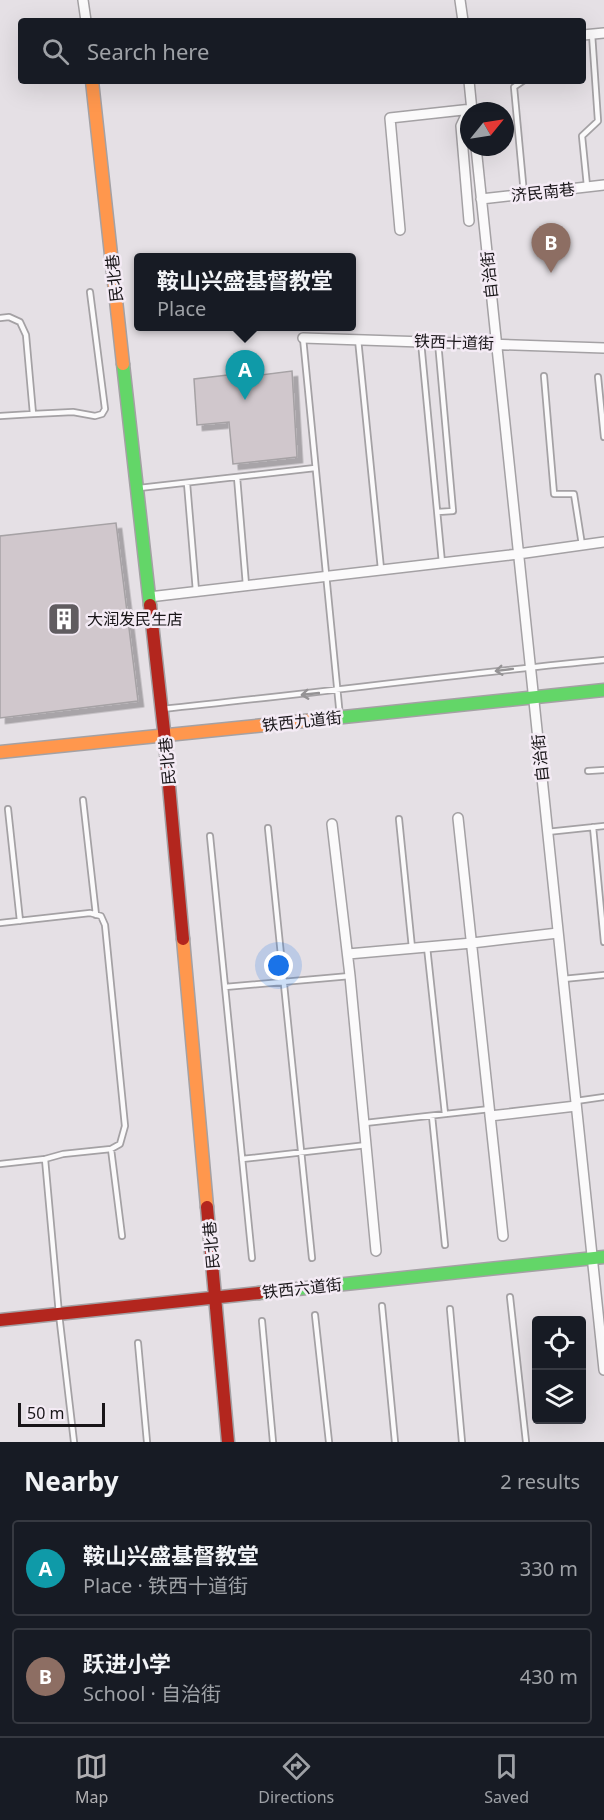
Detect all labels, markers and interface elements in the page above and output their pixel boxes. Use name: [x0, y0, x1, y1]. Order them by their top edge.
search box: [18, 18, 586, 84]
icon: search: [39, 35, 72, 68]
text: Search here: [87, 36, 209, 66]
north arrow: [460, 102, 514, 156]
street label: 济民南巷: [510, 178, 576, 206]
pin: B: [532, 224, 570, 273]
street label: 自治街: [476, 250, 502, 300]
street label: 民北巷: [101, 253, 127, 303]
popup: [134, 253, 356, 331]
text: 鞍山兴盛基督教堂: [157, 265, 333, 295]
text: Place: [157, 295, 206, 322]
street label: 铁西十道街: [414, 330, 494, 354]
pin: A: [226, 350, 264, 400]
building icon: 大润发民生店: [46, 601, 82, 637]
place label: 大润发民生店: [87, 608, 183, 630]
one-way arrow: [495, 665, 514, 676]
one-way arrow: [301, 689, 321, 700]
street label: 铁西九道街: [261, 706, 343, 736]
street label: 自治街: [527, 733, 553, 783]
street label: 民北巷: [154, 736, 180, 786]
your location: [264, 951, 293, 980]
street label: 民北巷: [198, 1220, 224, 1270]
street label: 铁西六道街: [261, 1273, 343, 1303]
map controls: [532, 1316, 586, 1424]
button: locate: [532, 1316, 586, 1370]
button: layers: [532, 1370, 586, 1424]
scale bar: [18, 1400, 105, 1428]
text: 50 m: [27, 1402, 64, 1424]
text: Nearby: [24, 1463, 119, 1499]
text: 2 results: [500, 1468, 580, 1495]
text: 鞍山兴盛基督教堂: [83, 1540, 259, 1570]
text: A: [39, 1555, 52, 1582]
text: 330 m: [520, 1555, 578, 1582]
text: Place · 铁西十道街: [83, 1572, 248, 1599]
text: 跃进小学: [83, 1648, 171, 1678]
text: B: [39, 1663, 52, 1690]
text: 430 m: [520, 1663, 578, 1690]
text: School · 自治街: [83, 1680, 221, 1707]
tab: Map: [75, 1750, 108, 1808]
tab: Directions: [258, 1750, 334, 1808]
tab: Saved: [484, 1750, 529, 1808]

